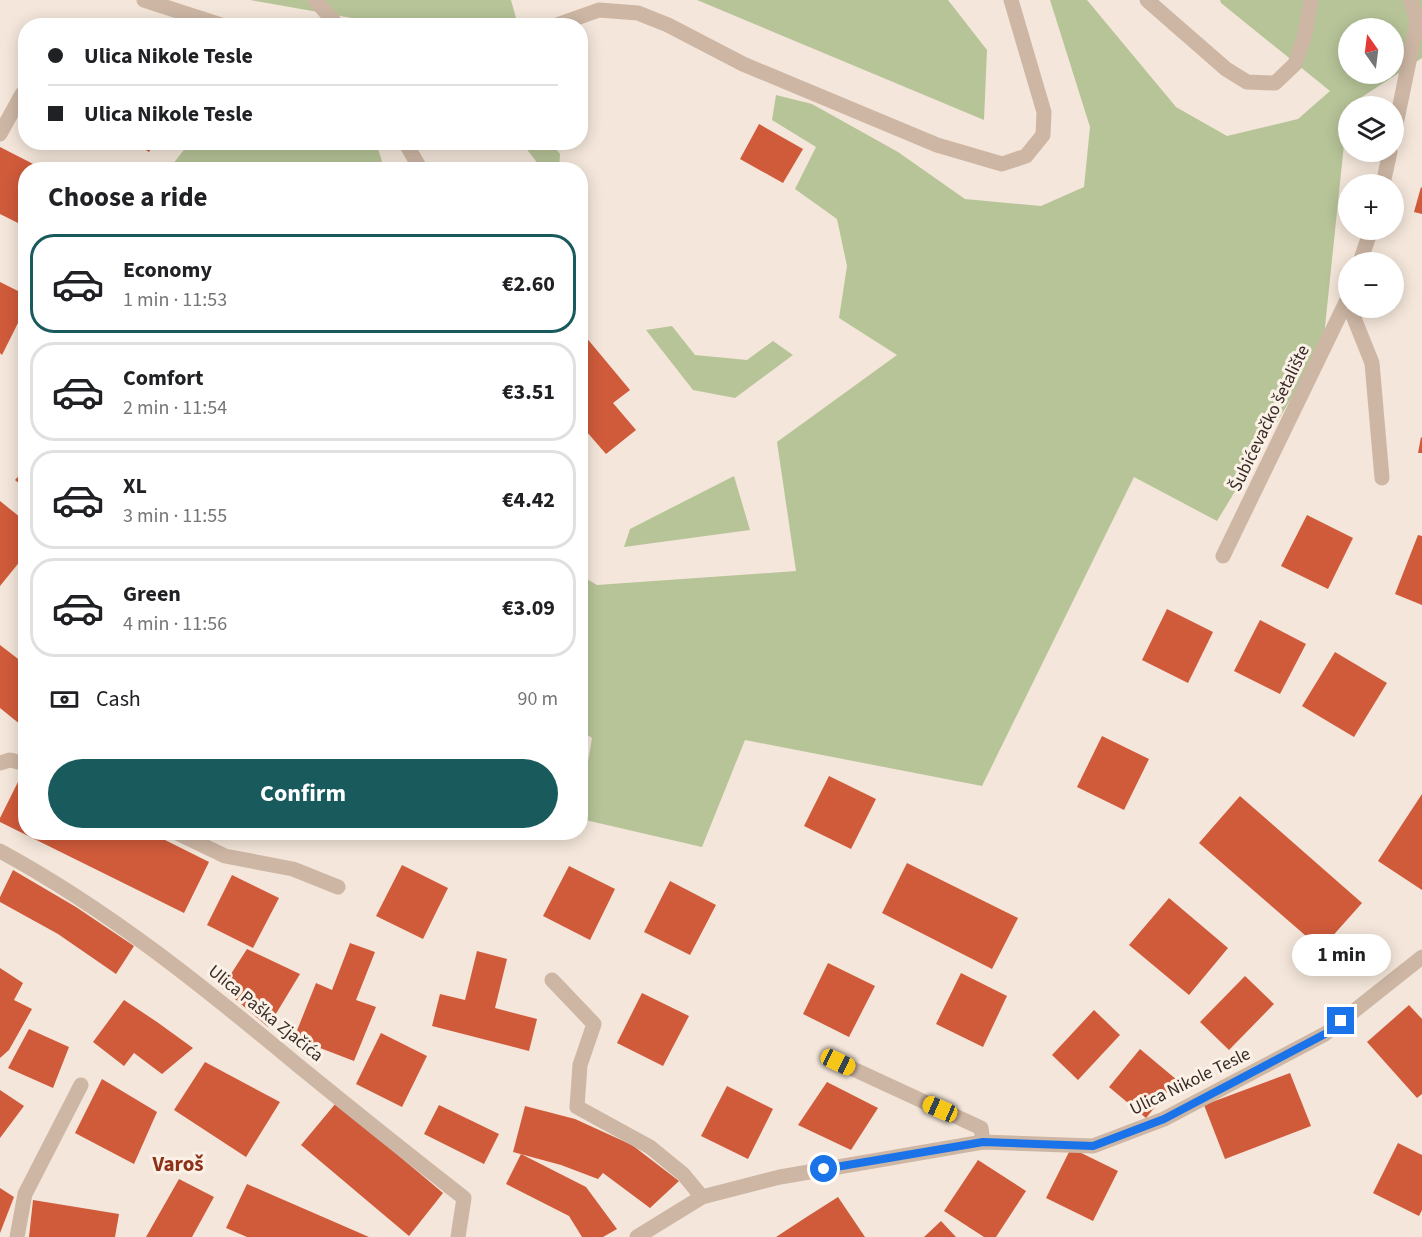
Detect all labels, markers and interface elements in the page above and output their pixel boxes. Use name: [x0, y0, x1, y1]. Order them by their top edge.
north arrow: [1338, 18, 1404, 84]
map controls: [1338, 18, 1404, 318]
text: Ulica Nikole Tesle: [84, 40, 253, 72]
button: layers: [1338, 96, 1404, 162]
text: Ulica Nikole Tesle: [84, 98, 253, 130]
button: +: [1338, 174, 1404, 240]
text: Choose a ride: [48, 178, 208, 217]
button: −: [1338, 252, 1404, 318]
text: Economy: [123, 254, 212, 286]
icon: car: [51, 257, 105, 311]
text: €2.60: [502, 268, 555, 300]
text: 1 min · 11:53: [123, 286, 227, 314]
street label: Šubićevačko šetalište: [1223, 341, 1316, 496]
text: Comfort: [123, 362, 204, 394]
icon: car: [51, 365, 105, 419]
text: €3.51: [502, 376, 555, 408]
text: 2 min · 11:54: [123, 394, 227, 422]
text: XL: [123, 470, 147, 502]
icon: car: [51, 473, 105, 527]
text: €4.42: [502, 484, 555, 516]
text: 3 min · 11:55: [123, 502, 227, 530]
text: Green: [123, 578, 181, 610]
icon: car: [51, 581, 105, 635]
text: €3.09: [502, 592, 555, 624]
text: 4 min · 11:56: [123, 610, 227, 638]
icon: cash: [48, 683, 81, 716]
text: Cash: [96, 683, 141, 715]
text: 90 m: [518, 685, 558, 713]
button: Confirm: [48, 759, 558, 828]
callout: 1 min: [1292, 934, 1390, 976]
text: 1 min: [1317, 941, 1366, 969]
street label: Ulica Paška Zjačića: [203, 959, 329, 1068]
route end: [1327, 1007, 1354, 1034]
street label: Ulica Nikole Tesle: [1126, 1041, 1255, 1121]
car: [818, 1046, 858, 1078]
car: [920, 1093, 960, 1125]
district label: Varoš: [151, 1149, 204, 1179]
route start: [810, 1155, 837, 1182]

